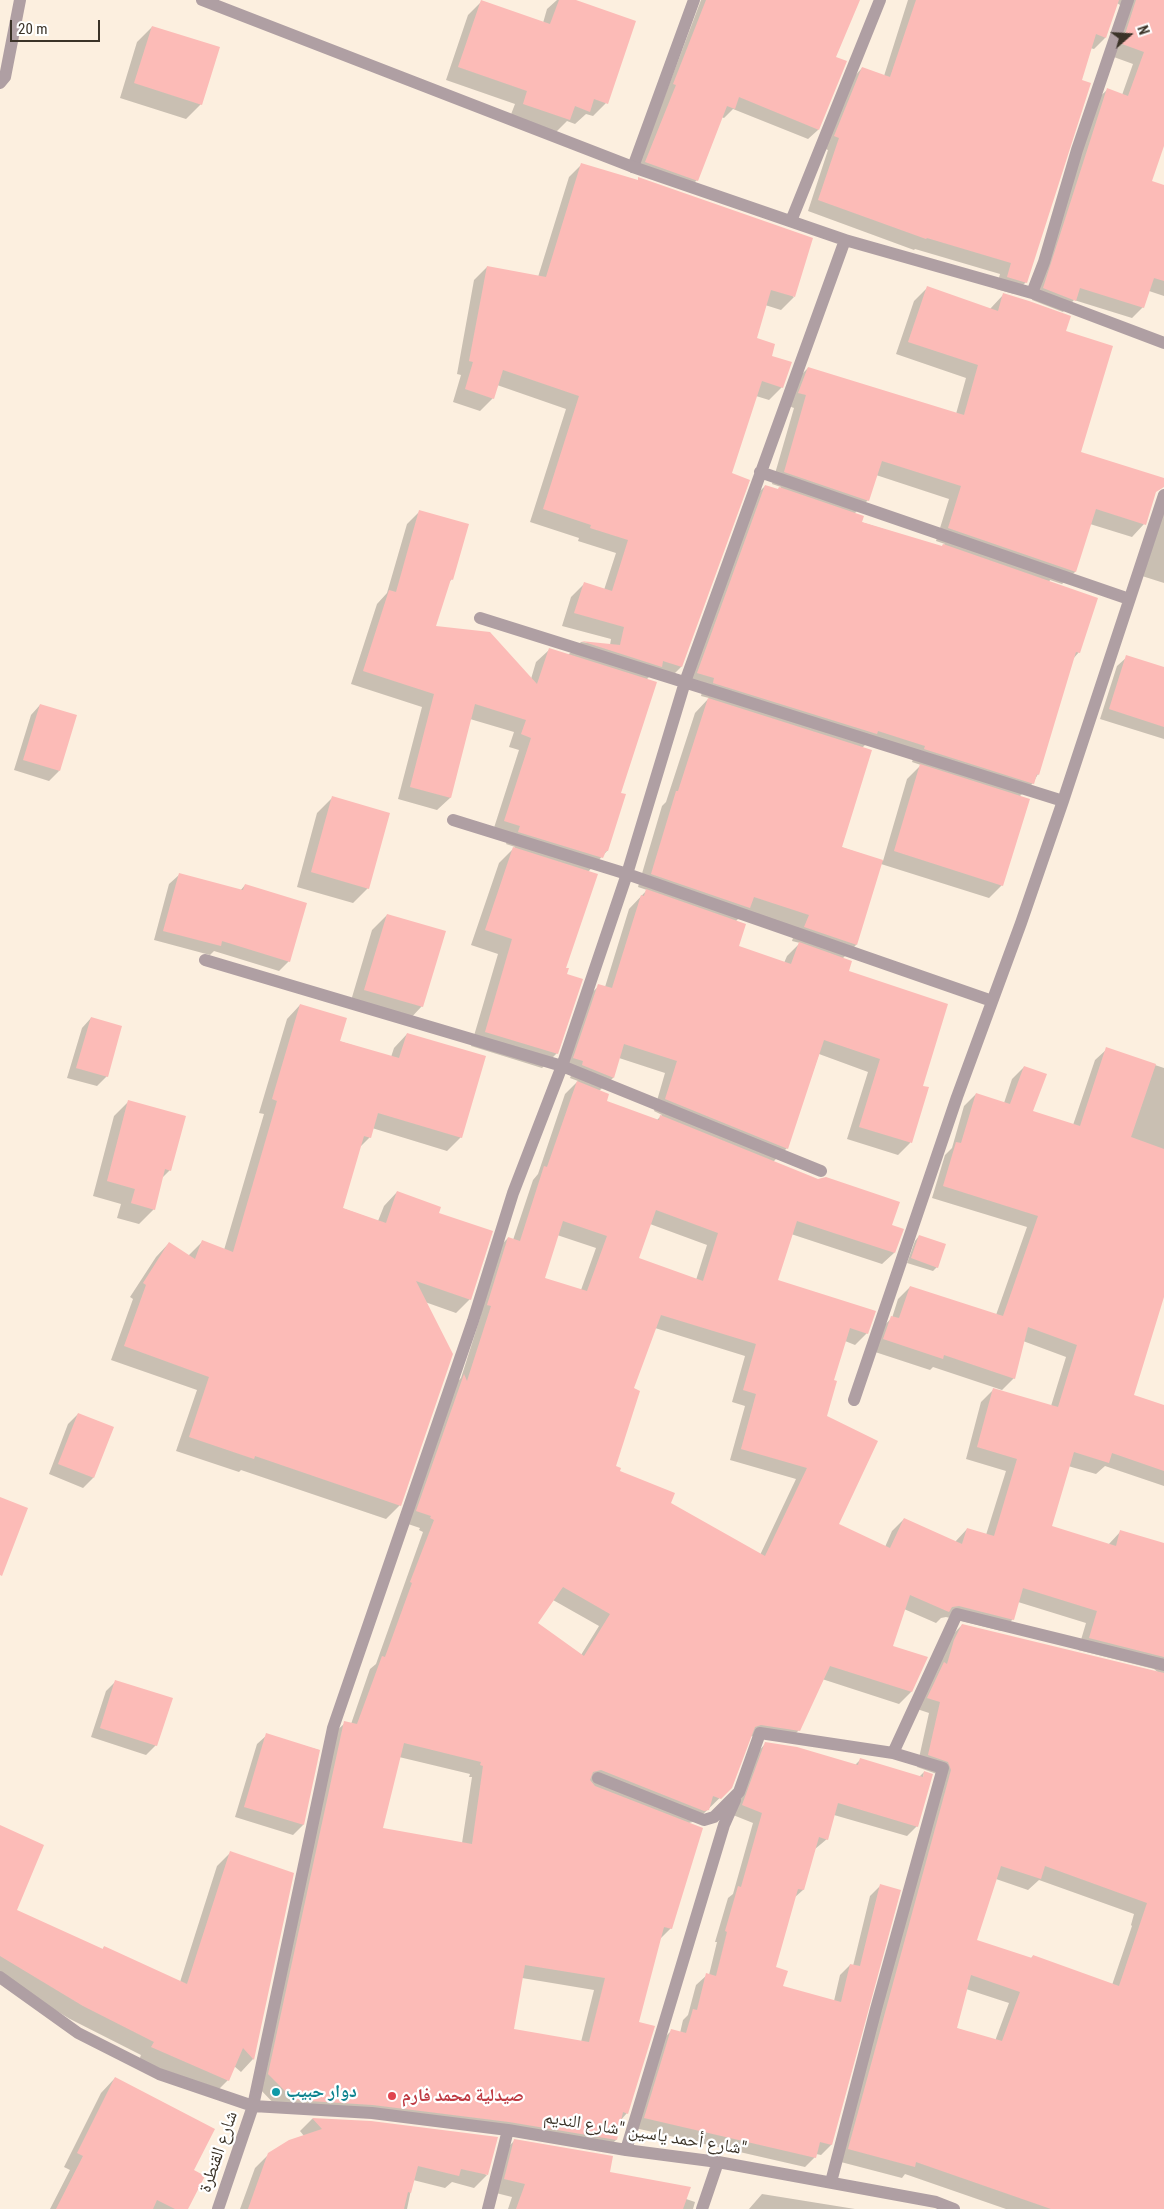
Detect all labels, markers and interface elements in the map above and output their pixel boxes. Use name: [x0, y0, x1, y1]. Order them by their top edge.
scale bar: [12, 10, 102, 42]
north arrow: [1104, 10, 1154, 60]
text: 20 m: [18, 20, 48, 38]
text: N: [1134, 23, 1152, 37]
place label: دوار حبيب: [286, 2081, 357, 2103]
place label: صيدلية محمد فارم: [402, 2085, 524, 2107]
marker: دوار حبيب: [270, 2086, 282, 2098]
marker: صيدلية محمد فارم: [386, 2090, 398, 2102]
street label: شارع أحمد ياسين "شارع النديم": [542, 2107, 748, 2161]
street label: شارع القنطرة: [195, 2108, 243, 2196]

